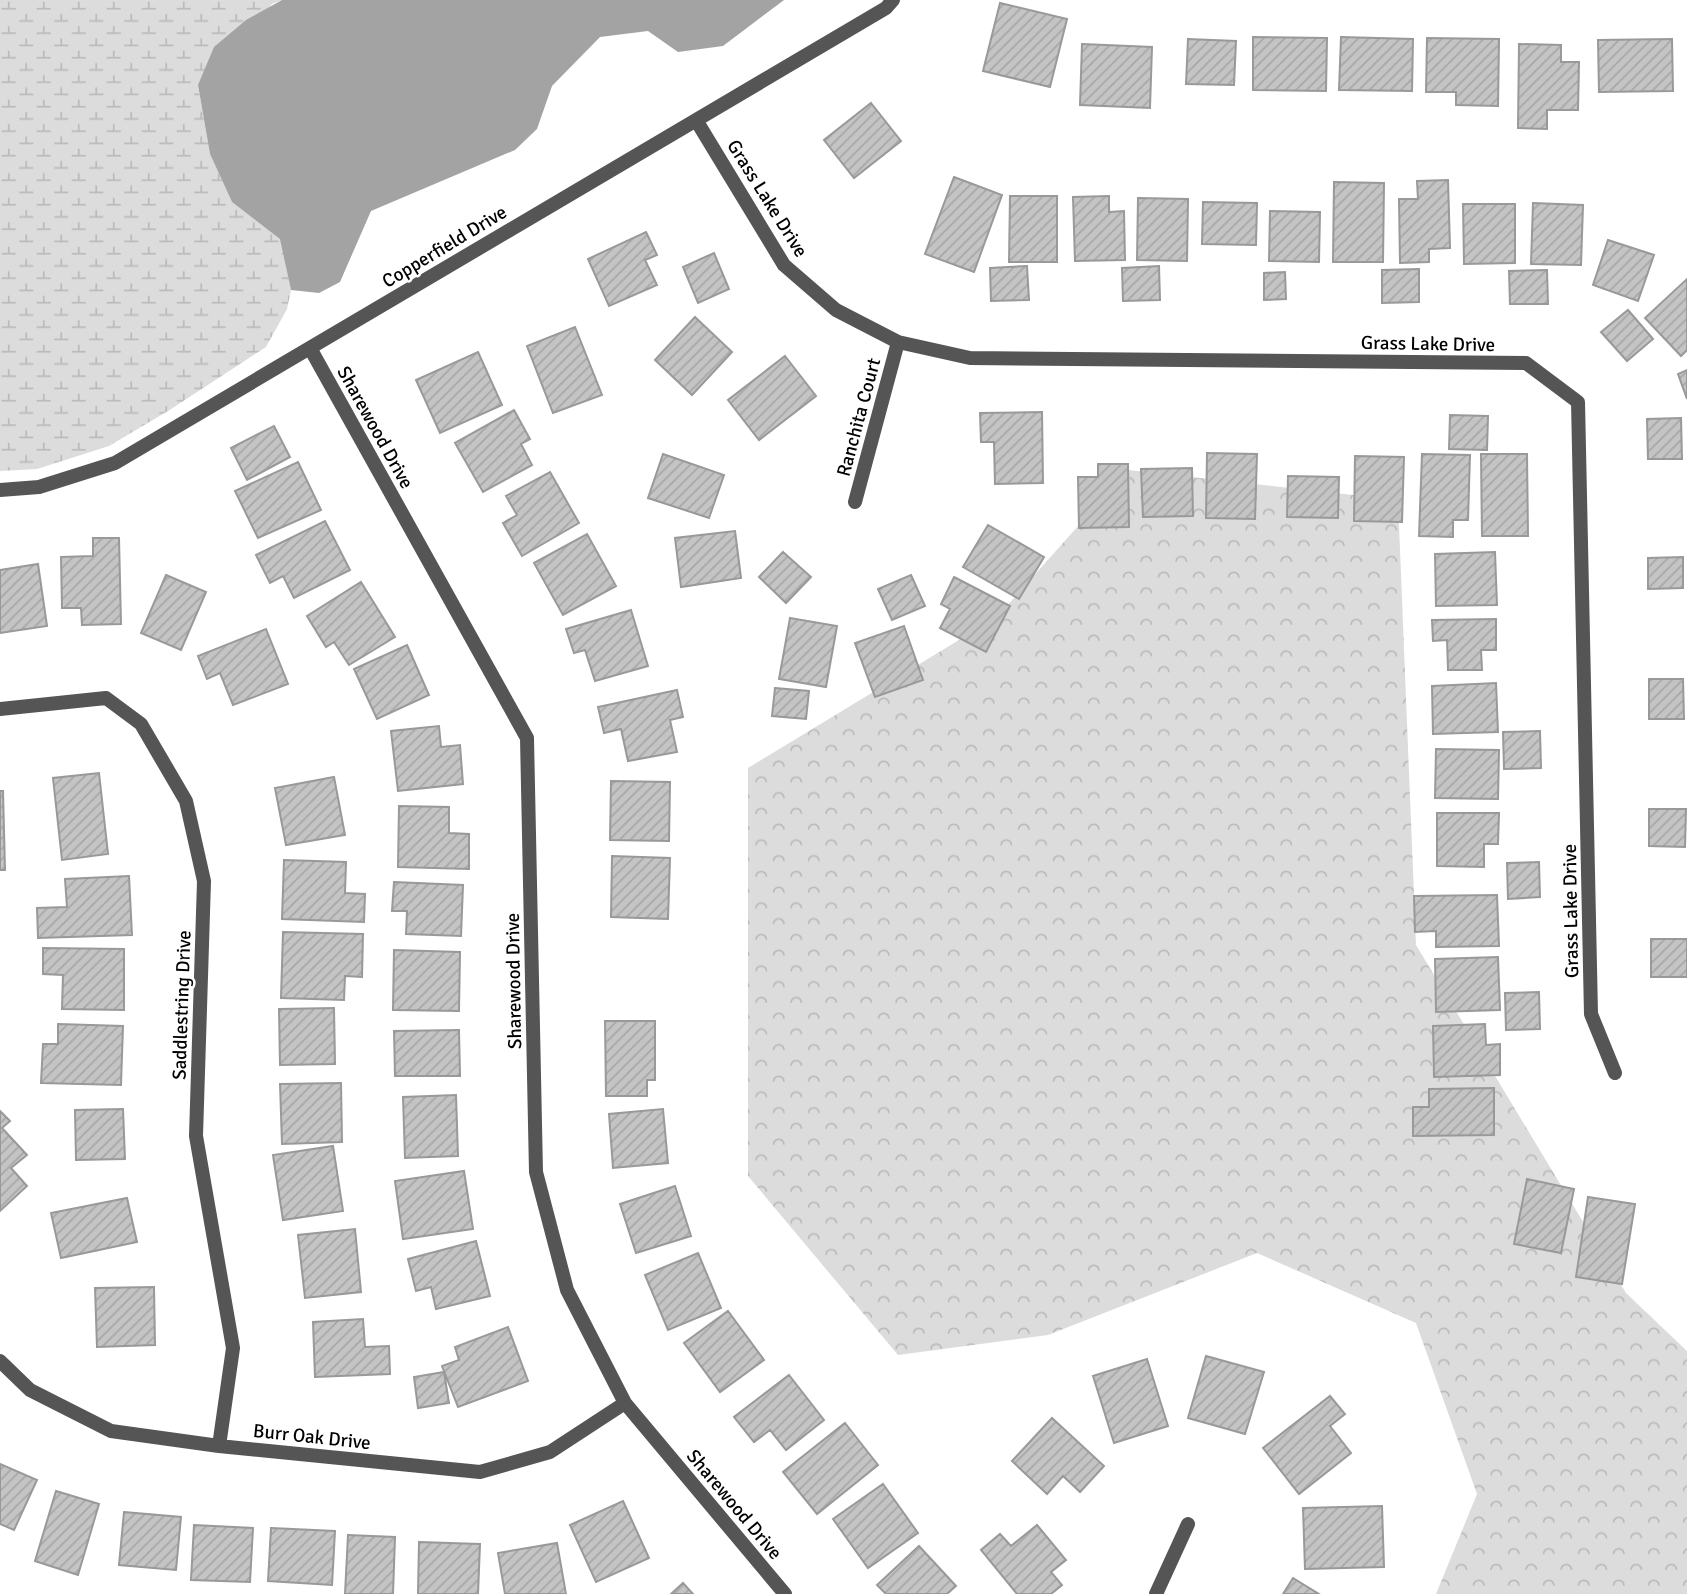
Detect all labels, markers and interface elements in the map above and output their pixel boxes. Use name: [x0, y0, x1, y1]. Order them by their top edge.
street label: Grass Lake Drive: [721, 135, 813, 262]
street label: Copperfield Drive: [378, 200, 511, 294]
street label: Grass Lake Drive: [1361, 331, 1495, 357]
street label: Ranchita Court: [832, 355, 886, 479]
street label: Sharewood Drive: [332, 362, 419, 493]
street label: Grass Lake Drive: [1558, 844, 1584, 978]
street label: Sharewood Drive: [501, 913, 527, 1049]
street label: Saddlestring Drive: [167, 930, 197, 1080]
street label: Burr Oak Drive: [252, 1419, 372, 1455]
street label: Sharewood Drive: [681, 1445, 787, 1565]

